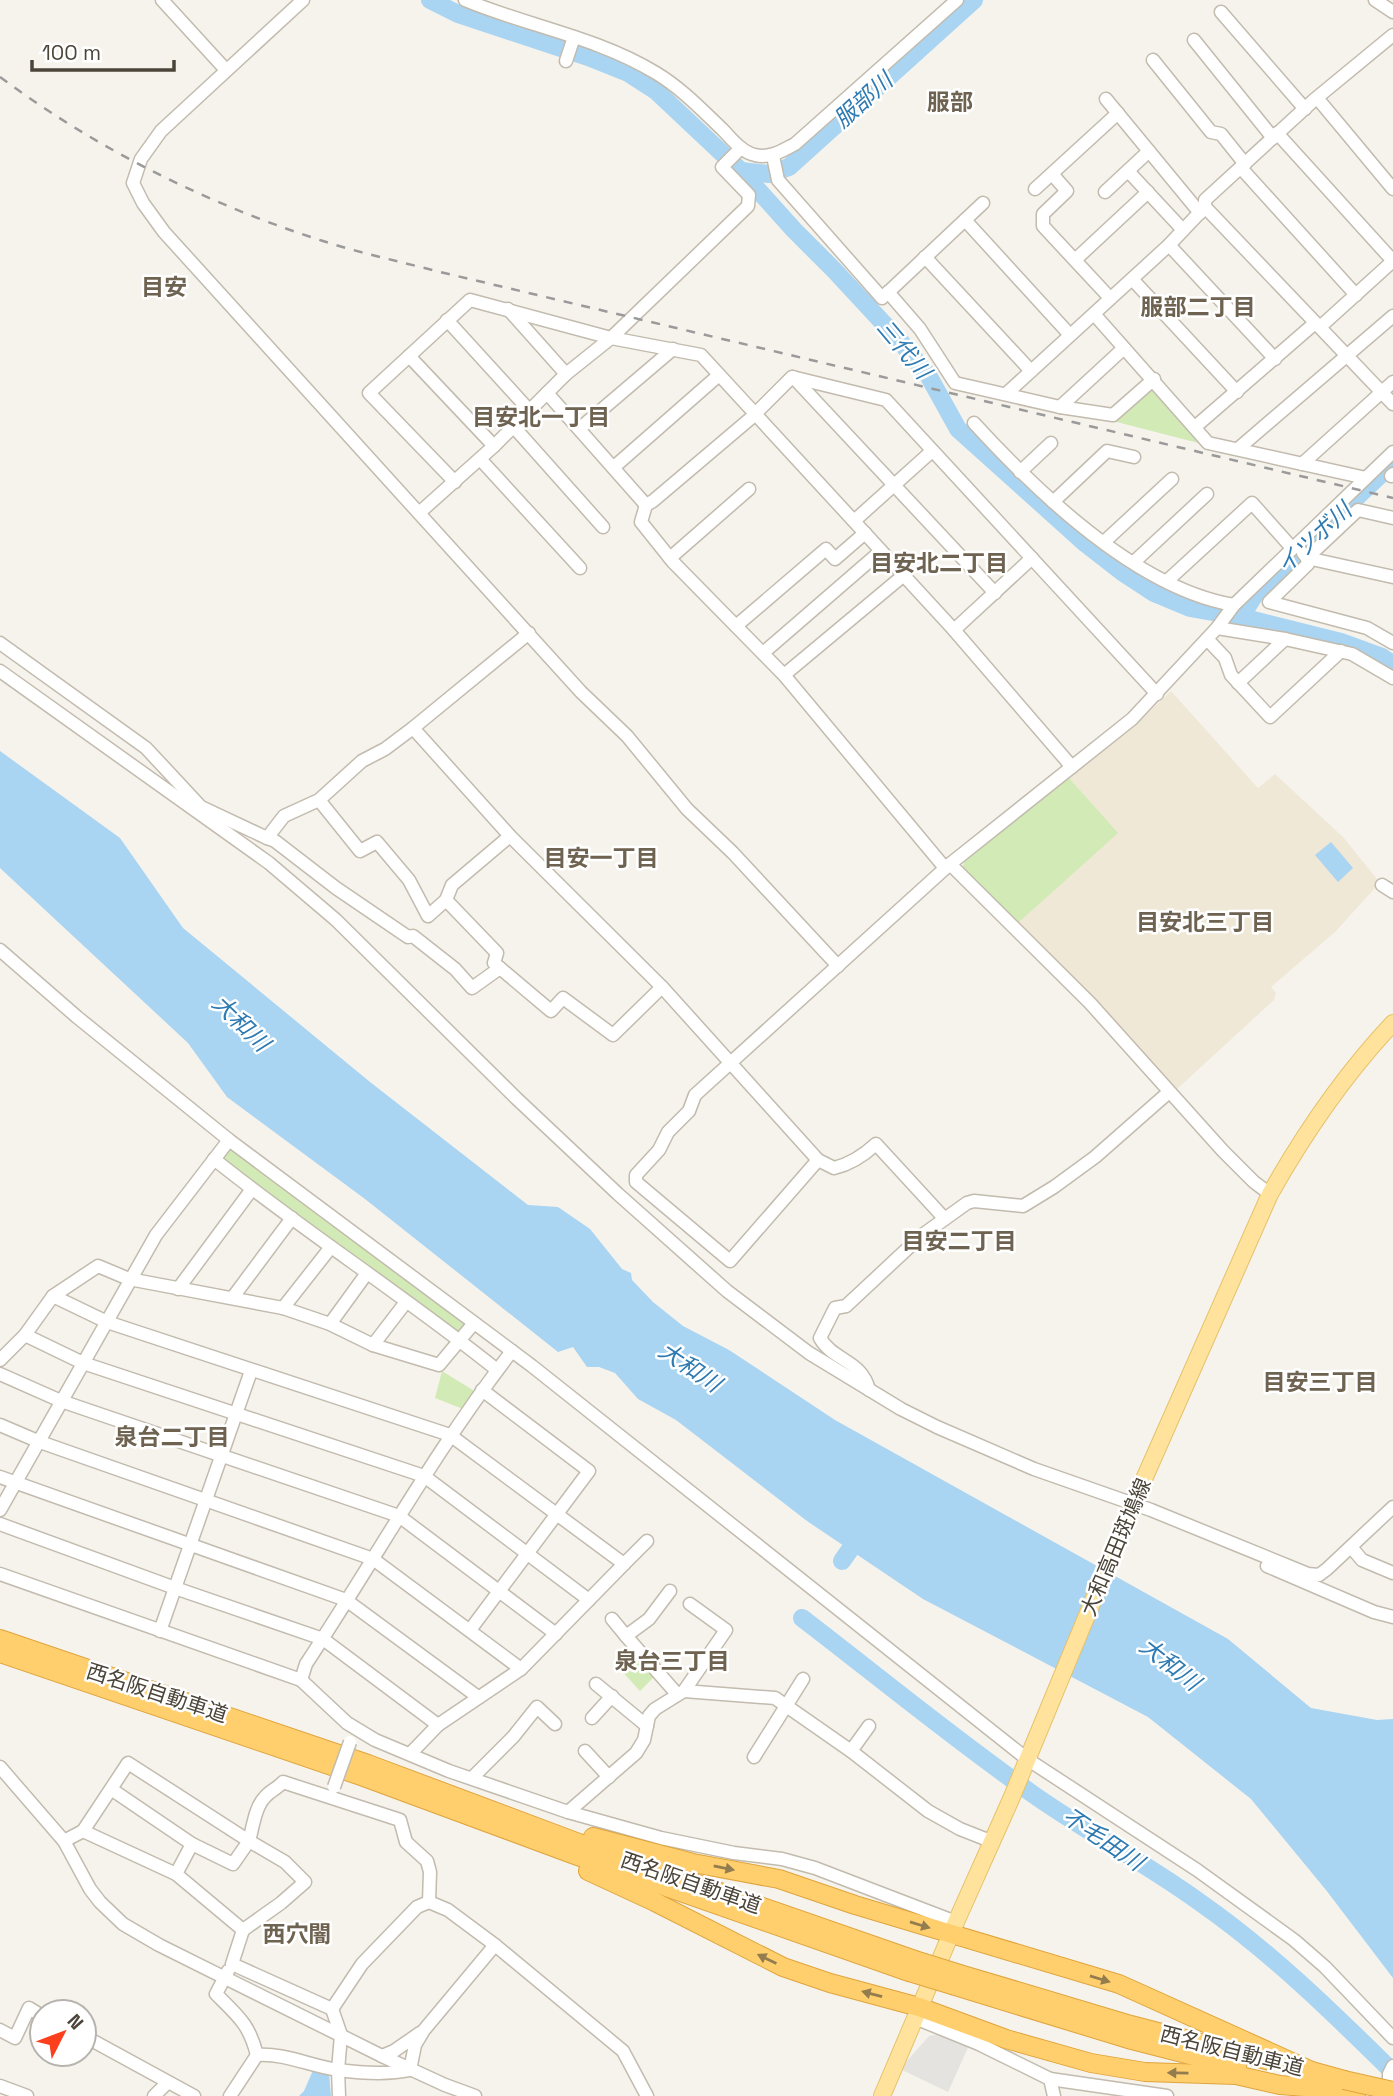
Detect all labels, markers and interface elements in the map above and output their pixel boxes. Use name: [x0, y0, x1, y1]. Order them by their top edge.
scale bar: [32, 28, 173, 72]
text: 100 m: [42, 39, 101, 66]
water label: 服部川: [827, 64, 901, 134]
district label: 服部: [927, 87, 973, 117]
district label: 目安: [141, 272, 187, 302]
district label: 服部二丁目: [1141, 292, 1256, 322]
water label: 三代川: [870, 313, 940, 387]
district label: 目安北一丁目: [472, 402, 610, 432]
water label: イツボ川: [1270, 494, 1360, 580]
district label: 目安北二丁目: [870, 548, 1008, 578]
district label: 目安一丁目: [544, 843, 659, 873]
district label: 目安北三丁目: [1136, 907, 1274, 937]
water label: 大和川: [206, 988, 278, 1060]
district label: 目安二丁目: [902, 1226, 1017, 1256]
water label: 大和川: [653, 1335, 729, 1400]
district label: 目安三丁目: [1263, 1367, 1378, 1397]
district label: 泉台二丁目: [115, 1422, 230, 1452]
street label: 大和高田斑鳩線: [1074, 1474, 1157, 1620]
water label: 大和川: [1134, 1631, 1209, 1699]
district label: 泉台三丁目: [615, 1646, 730, 1676]
street label: 西名阪自動車道: [83, 1657, 231, 1728]
water label: 不毛田川: [1056, 1801, 1152, 1879]
street label: 西名阪自動車道: [617, 1846, 765, 1919]
one-way arrow: [713, 1863, 735, 1874]
district label: 西穴闇: [263, 1919, 332, 1949]
one-way arrow: [910, 1921, 931, 1931]
one-way arrow: [757, 1953, 777, 1965]
one-way arrow: [1090, 1974, 1111, 1984]
one-way arrow: [861, 1988, 883, 1999]
north arrow: [28, 1998, 98, 2068]
text: N: [62, 2009, 89, 2035]
street label: 西名阪自動車道: [1158, 2020, 1307, 2081]
one-way arrow: [1166, 2067, 1188, 2079]

